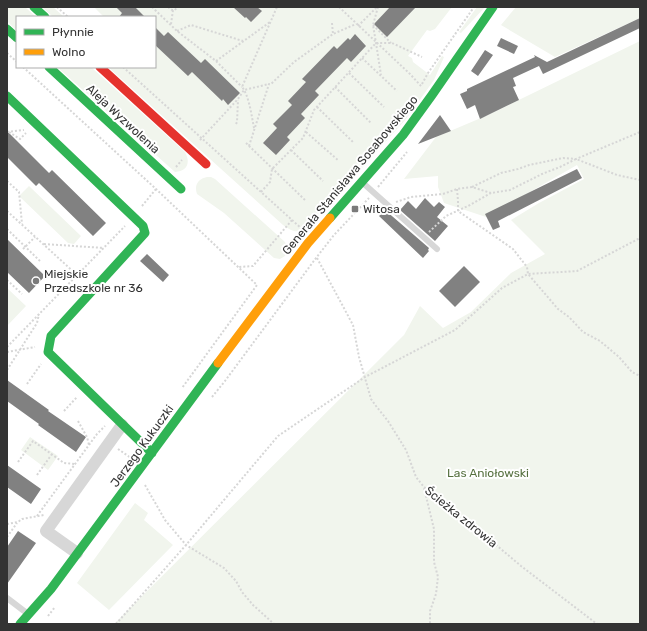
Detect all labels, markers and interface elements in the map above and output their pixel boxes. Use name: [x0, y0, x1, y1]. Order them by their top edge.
legend: [16, 16, 156, 68]
text: Płynnie: [52, 25, 94, 39]
text: Wolno: [52, 45, 85, 59]
street label: Aleja Wyzwolenia: [83, 81, 163, 157]
street label: Generała Stanisława Sosabowskiego: [279, 93, 421, 257]
place label: Witosa: [363, 202, 400, 216]
marker: Witosa: [350, 204, 360, 214]
place label: Miejskie Przedszkole nr 36: [44, 267, 143, 295]
marker: Miejskie Przedszkole nr 36: [31, 276, 41, 286]
street label: Jerzego Kukuczki: [108, 402, 177, 490]
park label: Las Aniołowski: [447, 466, 529, 480]
street label: Ścieżka zdrowia: [422, 484, 500, 550]

